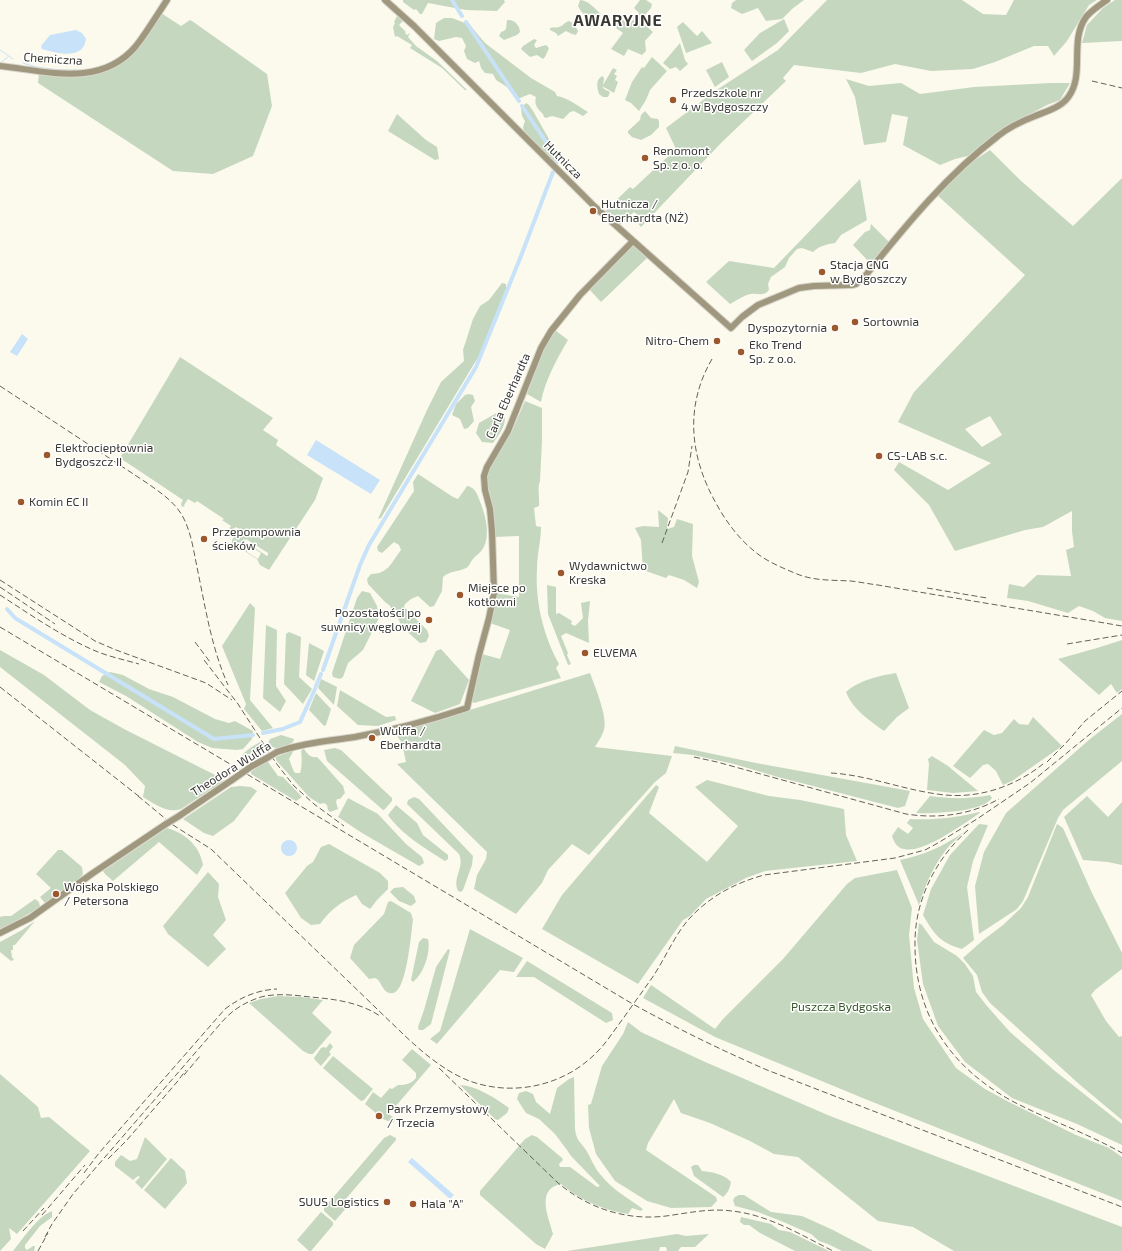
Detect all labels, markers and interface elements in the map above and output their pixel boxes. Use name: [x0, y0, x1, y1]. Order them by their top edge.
district label: AWARYJNE: [573, 11, 663, 31]
street label: Chemiczna: [23, 50, 83, 68]
place label: Przedszkole nr 4 w Bydgoszczy: [681, 86, 768, 114]
marker: Przedszkole nr 4 w Bydgoszczy: [668, 95, 678, 105]
street label: Hutnicza: [541, 138, 585, 182]
place label: Renomont Sp. z o. o.: [653, 144, 709, 172]
marker: Renomont Sp. z o. o.: [640, 153, 650, 163]
place label: Hutnicza / Eberhardta (NŻ): [601, 197, 688, 225]
marker: Hutnicza / Eberhardta (NŻ): [588, 206, 598, 216]
place label: Stacja CNG w Bydgoszczy: [830, 258, 907, 286]
marker: Stacja CNG w Bydgoszczy: [817, 267, 827, 277]
place label: Sortownia: [863, 315, 919, 329]
marker: Sortownia: [850, 317, 860, 327]
place label: Dyspozytornia: [748, 321, 827, 335]
marker: Dyspozytornia: [830, 323, 840, 333]
place label: Nitro-Chem: [645, 334, 709, 348]
marker: Nitro-Chem: [712, 336, 722, 346]
place label: Eko Trend Sp. z o.o.: [749, 338, 802, 366]
marker: Eko Trend Sp. z o.o.: [736, 347, 746, 357]
street label: Carla Eberhardta: [483, 351, 533, 441]
place label: Elektrociepłownia Bydgoszcz II: [55, 441, 153, 469]
place label: CS-LAB s.c.: [887, 449, 947, 463]
marker: Elektrociepłownia Bydgoszcz II: [42, 450, 52, 460]
marker: CS-LAB s.c.: [874, 451, 884, 461]
place label: Komin EC II: [29, 495, 88, 509]
marker: Komin EC II: [16, 497, 26, 507]
place label: Przepompownia ścieków: [212, 525, 301, 553]
marker: Przepompownia ścieków: [199, 534, 209, 544]
place label: Wydawnictwo Kreska: [569, 559, 647, 587]
marker: Wydawnictwo Kreska: [556, 568, 566, 578]
place label: Miejsce po kotłowni: [468, 581, 526, 609]
marker: Miejsce po kotłowni: [455, 590, 465, 600]
place label: Pozostałości po suwnicy węglowej: [321, 606, 421, 634]
marker: Pozostałości po suwnicy węglowej: [424, 615, 434, 625]
place label: ELVEMA: [593, 646, 637, 660]
marker: ELVEMA: [580, 648, 590, 658]
place label: Wulffa / Eberhardta: [380, 724, 441, 752]
marker: Wulffa / Eberhardta: [367, 733, 377, 743]
street label: Theodora Wulffa: [188, 739, 274, 799]
place label: Wojska Polskiego / Petersona: [64, 880, 159, 908]
marker: Wojska Polskiego / Petersona: [51, 889, 61, 899]
park label: Puszcza Bydgoska: [791, 1000, 891, 1014]
place label: Park Przemysłowy / Trzecia: [387, 1102, 489, 1130]
marker: Park Przemysłowy / Trzecia: [374, 1111, 384, 1121]
place label: SUUS Logistics: [299, 1195, 379, 1209]
marker: SUUS Logistics: [382, 1197, 392, 1207]
place label: Hala "A": [421, 1197, 463, 1211]
marker: Hala "A": [408, 1199, 418, 1209]

